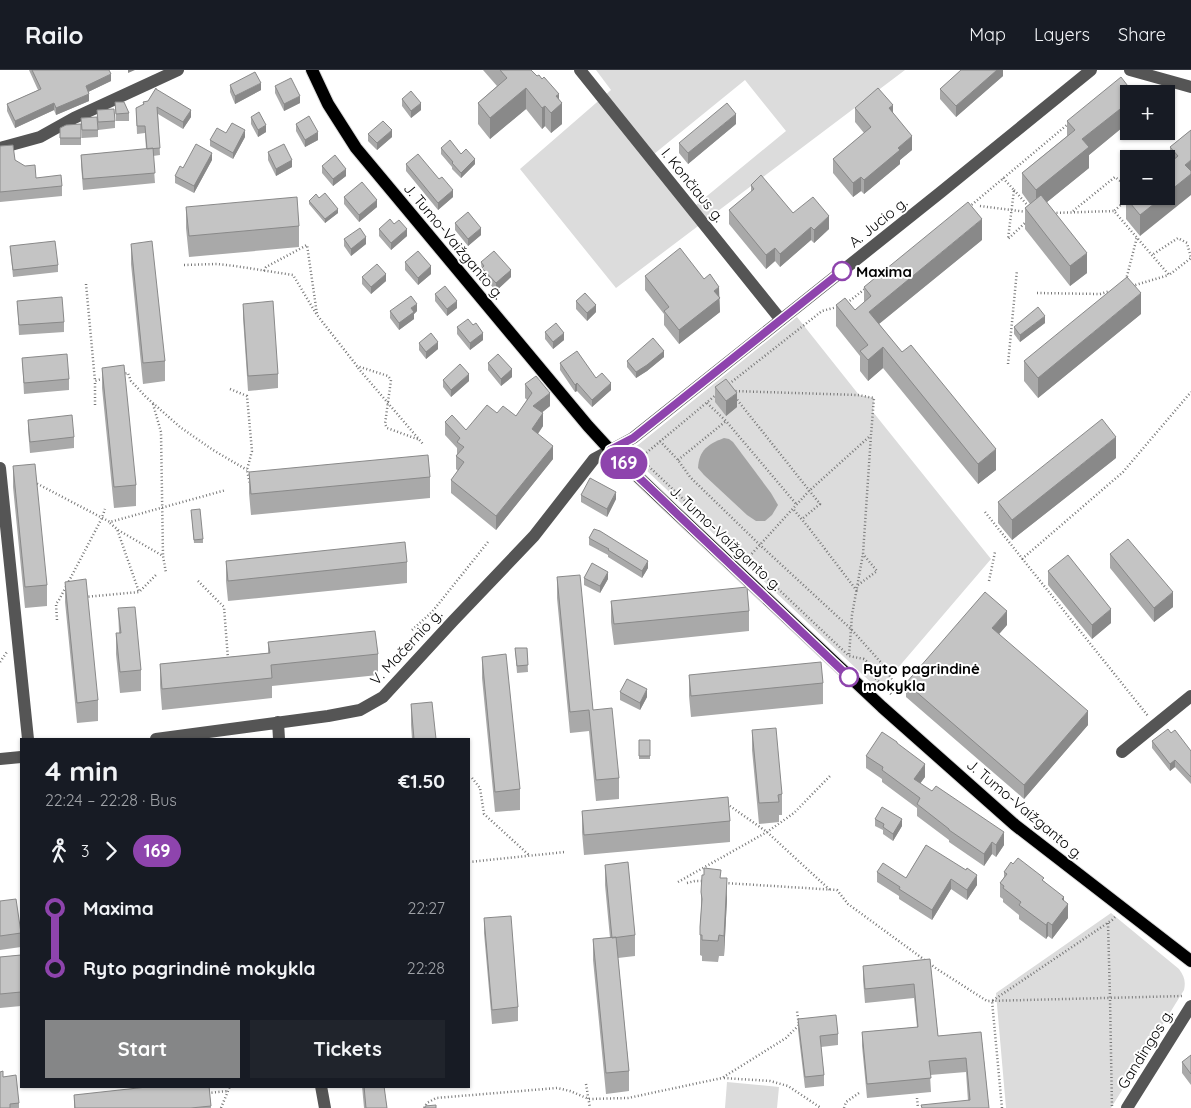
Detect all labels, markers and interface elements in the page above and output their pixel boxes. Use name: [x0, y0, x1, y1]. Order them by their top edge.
text: Railo: [25, 20, 84, 50]
text: Map: [969, 23, 1006, 46]
text: Layers: [1034, 23, 1090, 46]
text: Share: [1118, 23, 1166, 46]
map controls: [1120, 85, 1175, 205]
button: +: [1120, 85, 1175, 140]
street label: I. Končiaus g.: [657, 144, 729, 226]
button: −: [1120, 150, 1175, 205]
street label: J. Tumo-Vaižganto g.: [400, 179, 508, 303]
street label: A. Jucio g.: [845, 193, 911, 251]
marker: Maxima: [832, 261, 852, 281]
place label: Maxima: [856, 262, 912, 281]
line badge: 169: [595, 447, 653, 479]
text: 169: [610, 451, 638, 474]
street label: J. Tumo-Vaižganto g.: [666, 481, 786, 595]
street label: V. Mačernio g.: [366, 605, 446, 689]
place label: Ryto pagrindinė mokykla: [863, 659, 980, 695]
marker: Ryto pagrindinė mokykla: [839, 667, 859, 687]
text: 4 min: [45, 753, 118, 788]
street label: J. Tumo-Vaižganto g.: [963, 755, 1087, 863]
text: €1.50: [398, 769, 445, 793]
text: 22:24 – 22:28 · Bus: [45, 790, 177, 810]
icon: walk: [45, 837, 73, 865]
icon: forward: [97, 837, 125, 865]
text: 169: [143, 839, 171, 862]
text: 3: [81, 841, 89, 861]
text: Maxima: [83, 896, 154, 920]
text: 22:27: [408, 898, 445, 918]
text: Ryto pagrindinė mokykla: [83, 956, 316, 980]
text: 22:28: [407, 958, 445, 978]
street label: Gandingos g.: [1113, 1006, 1177, 1092]
button: Start: [45, 1020, 240, 1078]
button: Tickets: [250, 1020, 445, 1078]

